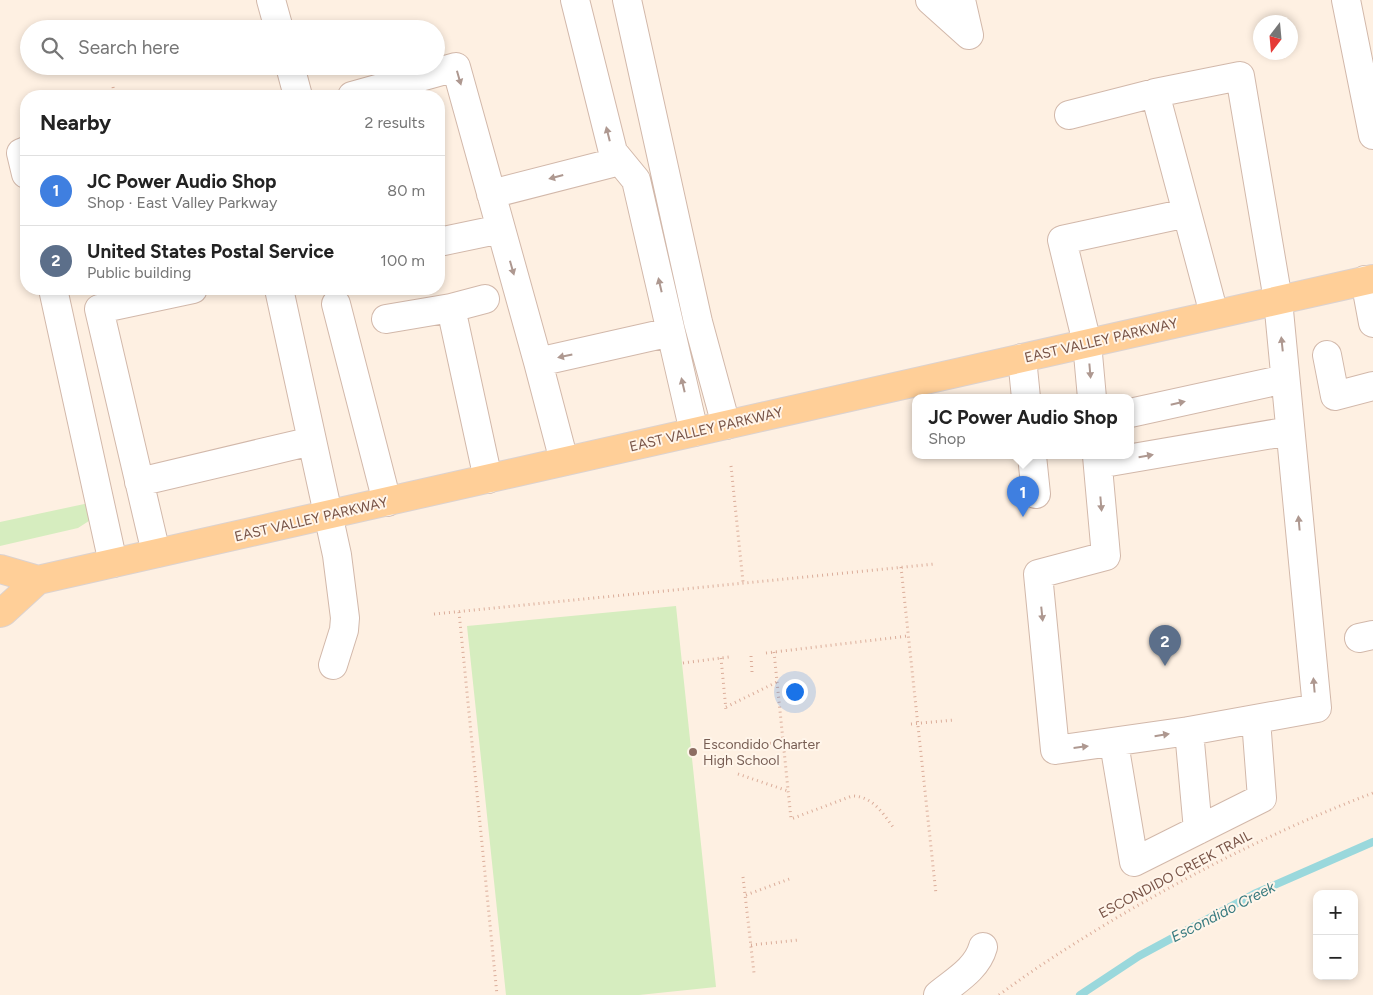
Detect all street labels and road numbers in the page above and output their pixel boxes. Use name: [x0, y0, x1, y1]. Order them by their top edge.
street label: EAST VALLEY PARKWAY: [1023, 314, 1180, 366]
street label: EAST VALLEY PARKWAY: [628, 403, 785, 455]
street label: EAST VALLEY PARKWAY: [233, 493, 390, 545]
street label: ESCONDIDO CREEK TRAIL: [1096, 827, 1255, 922]

